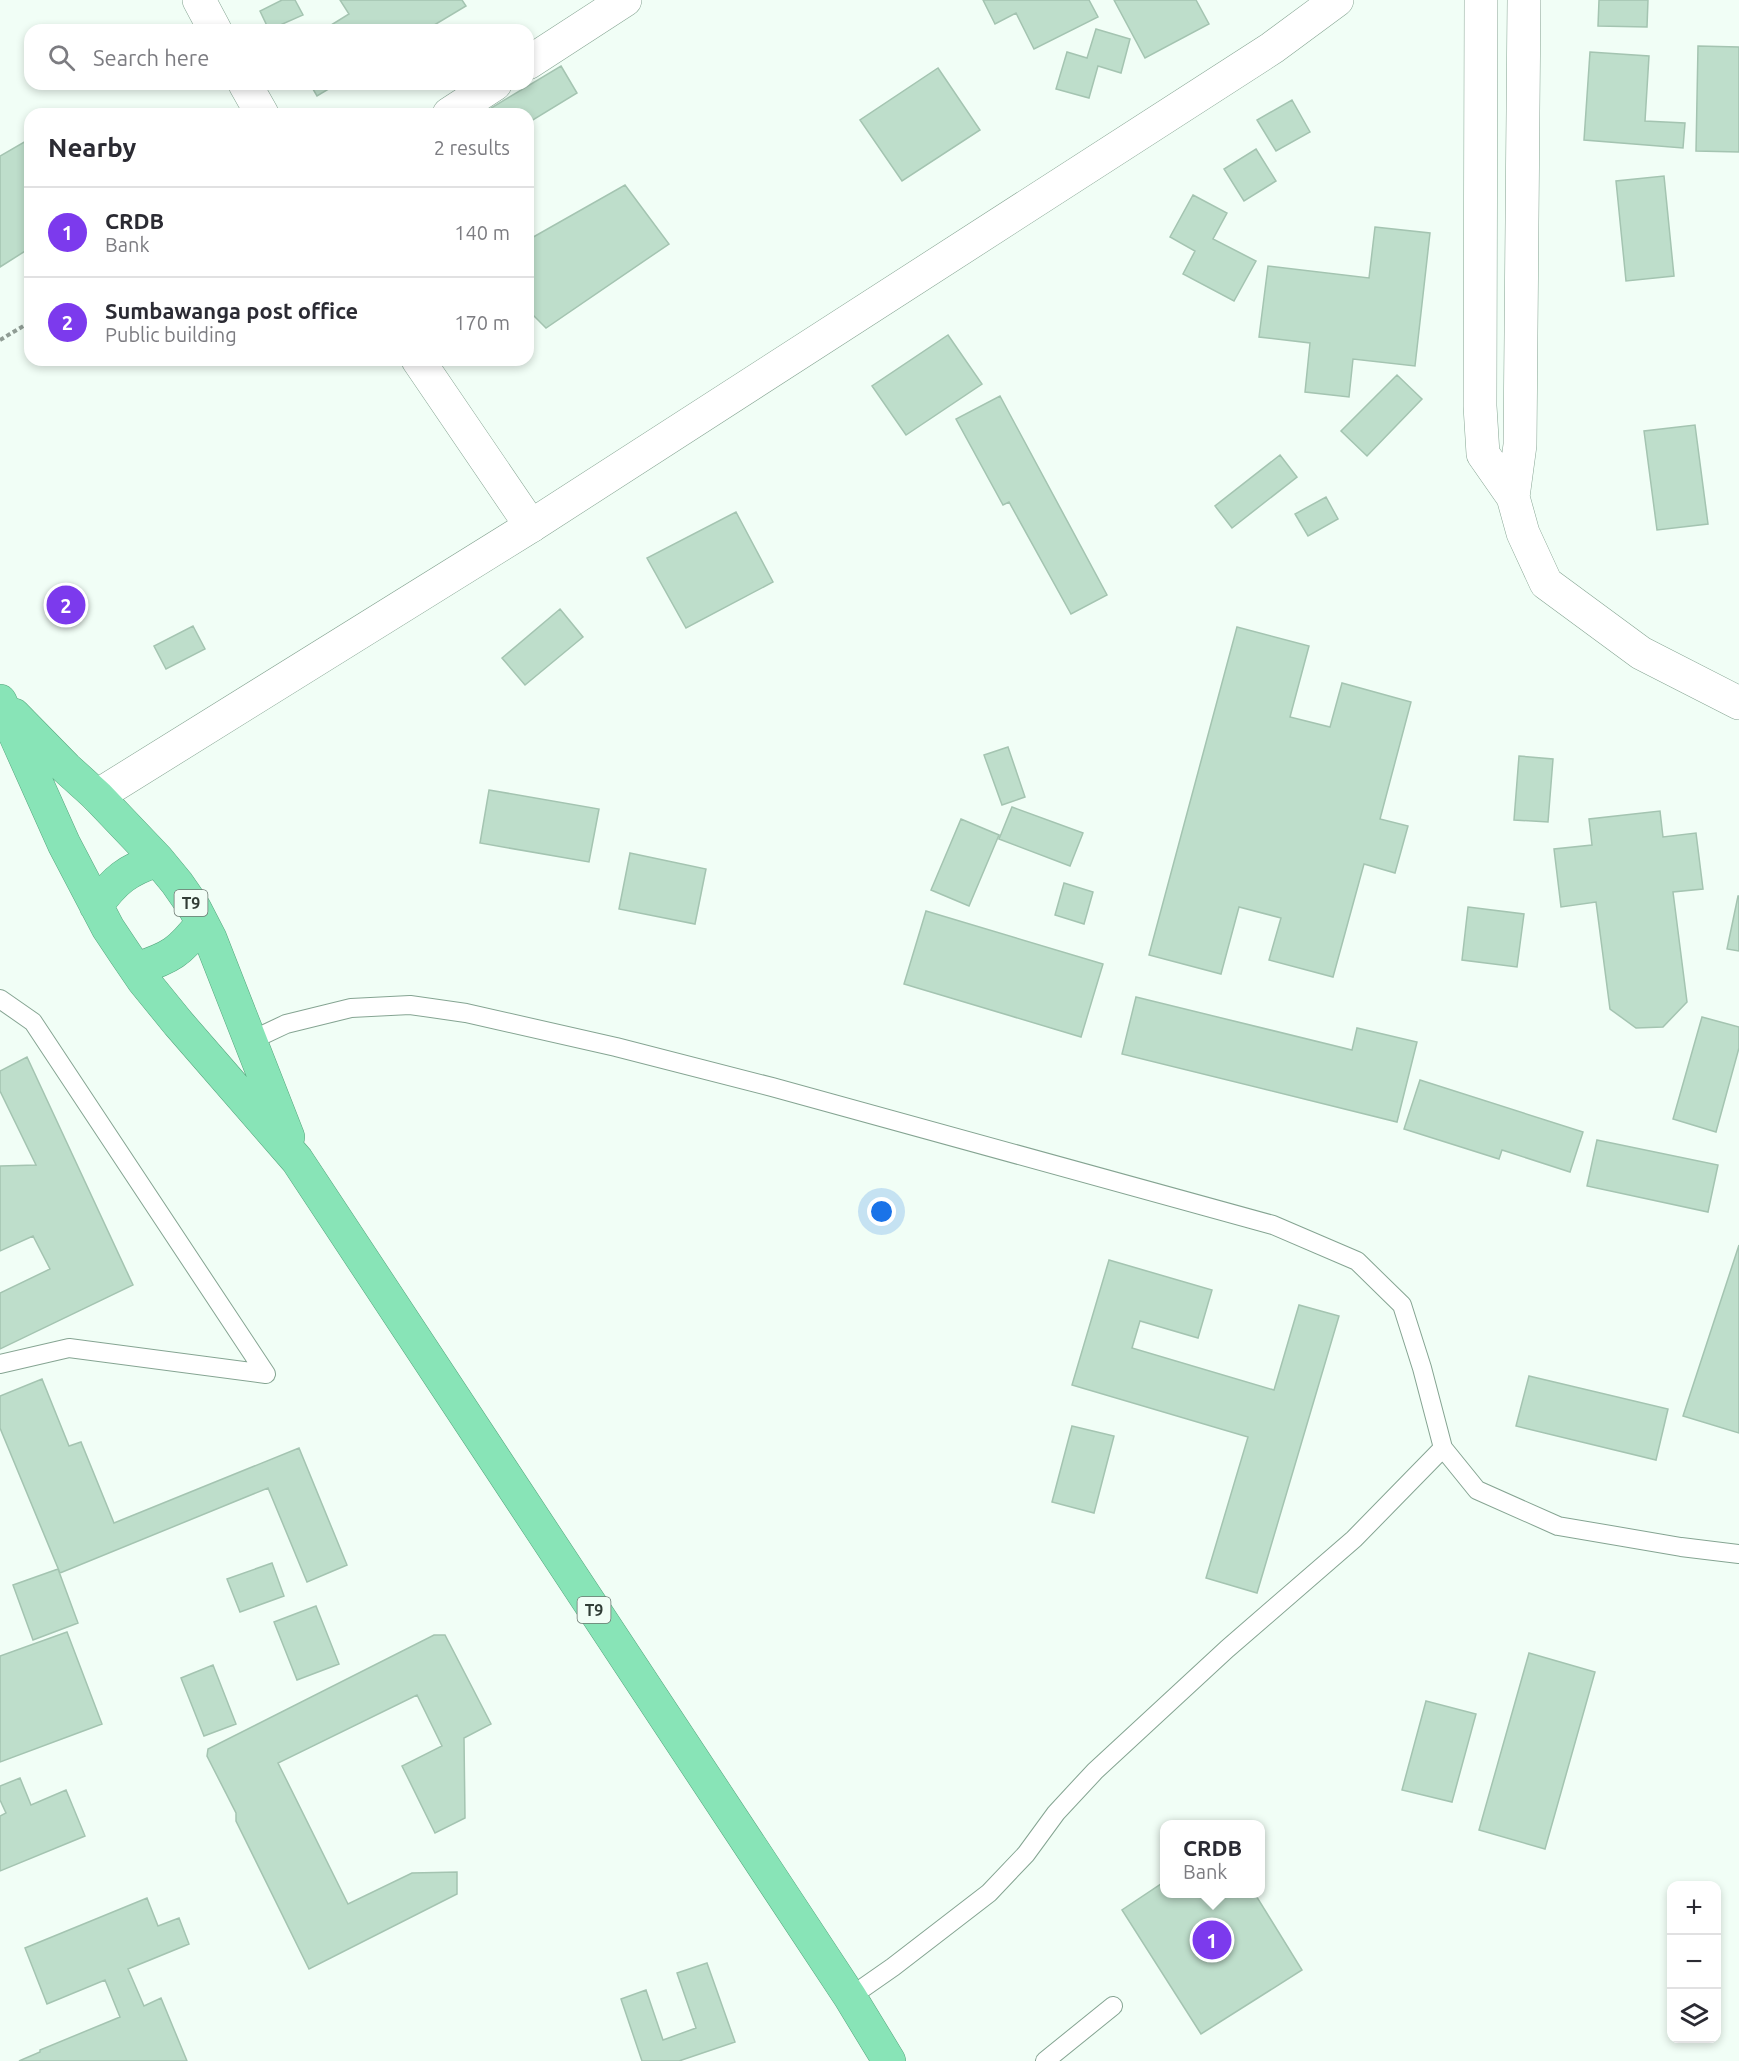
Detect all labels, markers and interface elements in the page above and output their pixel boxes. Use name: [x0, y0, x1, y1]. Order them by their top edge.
search box: [24, 24, 534, 90]
icon: search: [45, 41, 78, 74]
text: Search here: [93, 45, 209, 70]
text: Nearby: [48, 133, 136, 162]
text: 2 results: [434, 136, 510, 159]
text: CRDB: [105, 208, 164, 233]
text: 1: [62, 221, 73, 244]
text: 140 m: [454, 221, 510, 244]
text: Bank: [105, 233, 150, 256]
text: Sumbawanga post office: [105, 298, 358, 323]
text: 2: [62, 311, 73, 334]
text: 170 m: [454, 311, 510, 334]
text: Public building: [105, 323, 237, 346]
pin: 2: [46, 582, 86, 628]
road number: T9: [174, 890, 207, 916]
your location: [867, 1197, 896, 1226]
road number: T9: [578, 1597, 610, 1623]
popup: [1160, 1820, 1265, 1898]
text: CRDB: [1183, 1835, 1242, 1860]
text: Bank: [1183, 1860, 1227, 1883]
map controls: [1667, 1881, 1721, 2043]
button: +: [1667, 1881, 1721, 1935]
pin: 1: [1192, 1918, 1232, 1962]
button: −: [1667, 1935, 1721, 1989]
button: layers: [1667, 1989, 1721, 2043]

